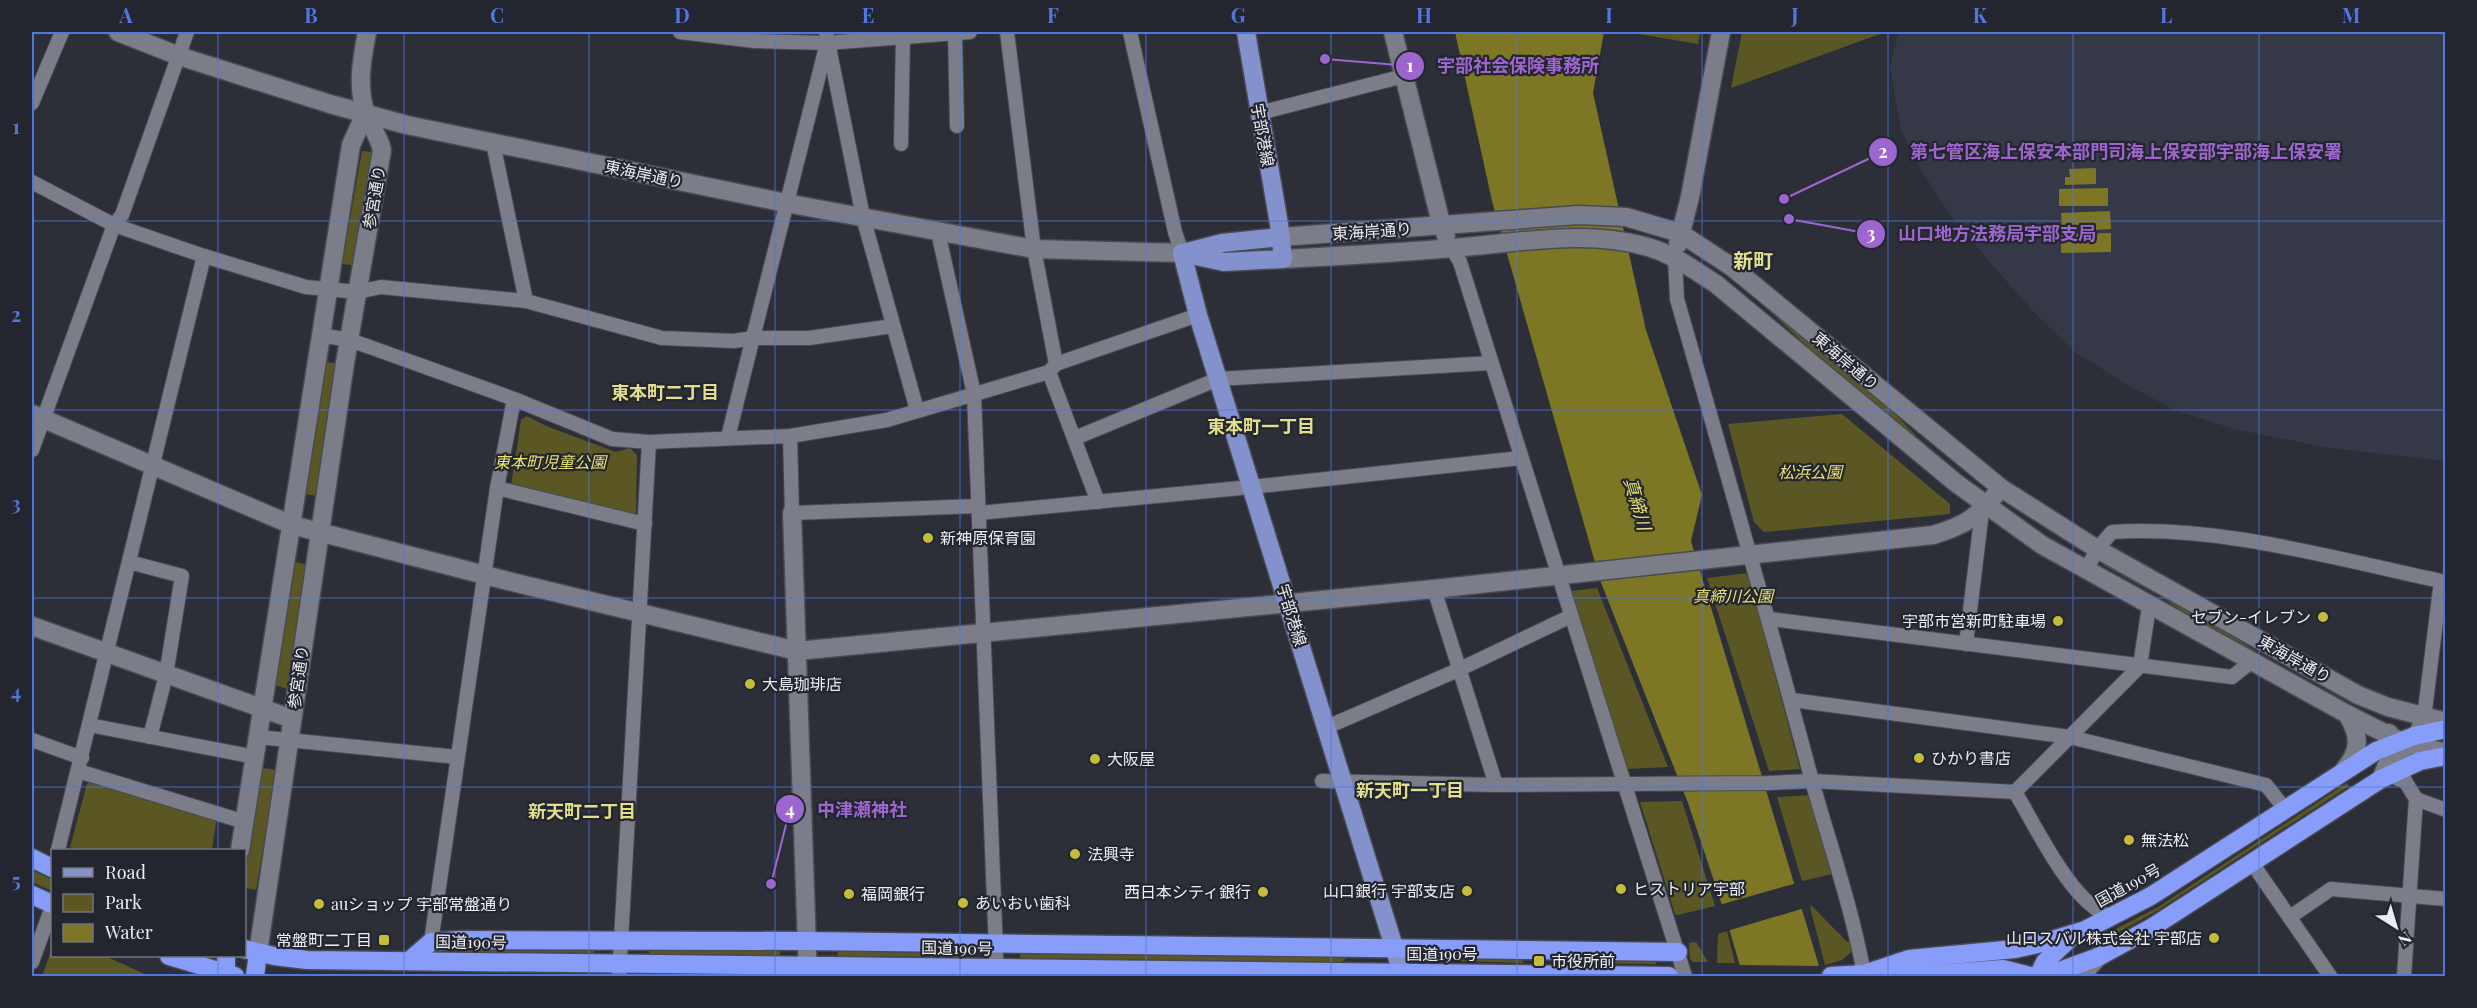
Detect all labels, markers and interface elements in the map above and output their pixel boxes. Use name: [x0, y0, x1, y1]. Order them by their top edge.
text: A: [118, 1, 133, 28]
text: B: [304, 1, 318, 28]
text: C: [490, 1, 504, 28]
text: D: [674, 1, 690, 28]
text: E: [862, 1, 874, 28]
text: F: [1047, 1, 1059, 28]
text: G: [1231, 1, 1246, 28]
text: H: [1416, 1, 1432, 28]
text: I: [1605, 1, 1613, 28]
text: J: [1790, 1, 1799, 28]
text: K: [1973, 1, 1988, 28]
text: L: [2160, 1, 2172, 28]
text: M: [2342, 1, 2360, 28]
callout: 宇部社会保険事務所: [1395, 48, 1611, 84]
text: 1: [1407, 53, 1414, 77]
text: 宇部社会保険事務所: [1437, 53, 1599, 77]
street label: 宇部港線: [1248, 102, 1279, 168]
text: 1: [12, 112, 20, 139]
callout: 第七管区海上保安本部門司海上保安部宇部海上保安署: [1868, 134, 2354, 170]
text: 2: [1878, 139, 1888, 163]
text: 第七管区海上保安本部門司海上保安部宇部海上保安署: [1910, 139, 2342, 163]
street label: 東海岸通り: [603, 155, 685, 192]
street label: 参宮通り: [358, 164, 389, 230]
callout: 山口地方法務局宇部支局: [1856, 216, 2108, 252]
street label: 東海岸通り: [1331, 217, 1413, 244]
text: 3: [1867, 221, 1876, 245]
text: 山口地方法務局宇部支局: [1898, 221, 2096, 245]
district label: 新町: [1733, 246, 1773, 273]
text: 2: [11, 300, 21, 327]
street label: 東海岸通り: [1809, 327, 1884, 394]
district label: 東本町二丁目: [611, 380, 719, 404]
district label: 東本町一丁目: [1207, 414, 1315, 438]
park label: 東本町児童公園: [494, 451, 608, 472]
park label: 松浜公園: [1778, 461, 1844, 482]
water label: 真締川: [1619, 474, 1657, 535]
text: 3: [11, 489, 21, 516]
place label: 新神原保育園: [940, 527, 1036, 548]
marker: 新神原保育園: [921, 531, 935, 545]
street label: 宇部港線: [1273, 581, 1312, 649]
park label: 真締川公園: [1693, 585, 1775, 606]
place label: セブン-イレブン: [2191, 606, 2311, 627]
place label: 宇部市営新町駐車場: [1902, 610, 2046, 631]
marker: セブン-イレブン: [2316, 610, 2330, 624]
marker: 宇部市営新町駐車場: [2051, 614, 2065, 628]
street label: 東海岸通り: [2255, 630, 2335, 687]
street label: 参宮通り: [283, 644, 312, 710]
place label: 大島珈琲店: [762, 673, 842, 694]
text: 4: [11, 677, 21, 704]
marker: 大島珈琲店: [743, 677, 757, 691]
place label: ひかり書店: [1931, 747, 2011, 768]
place label: 大阪屋: [1107, 748, 1155, 769]
marker: ひかり書店: [1912, 751, 1926, 765]
marker: 大阪屋: [1088, 752, 1102, 766]
district label: 新天町一丁目: [1356, 778, 1464, 802]
callout: 中津瀬神社: [775, 791, 919, 827]
text: 4: [785, 797, 795, 821]
text: 中津瀬神社: [817, 797, 907, 821]
district label: 新天町二丁目: [528, 799, 636, 823]
place label: 無法松: [2141, 829, 2189, 850]
marker: 無法松: [2122, 833, 2136, 847]
place label: 法興寺: [1087, 843, 1135, 864]
marker: 法興寺: [1068, 847, 1082, 861]
legend: [51, 849, 246, 957]
street label: 国道190号: [2091, 858, 2164, 911]
text: Road: [105, 860, 146, 884]
text: 5: [11, 866, 21, 893]
place label: ヒストリア宇部: [1633, 878, 1745, 899]
place label: 山口銀行 宇部支店: [1323, 880, 1455, 901]
place label: 西日本シティ銀行: [1124, 881, 1251, 902]
marker: ヒストリア宇部: [1614, 882, 1628, 896]
place label: 福岡銀行: [861, 883, 925, 904]
marker: 山口銀行 宇部支店: [1460, 884, 1474, 898]
marker: 西日本シティ銀行: [1256, 885, 1270, 899]
marker: 福岡銀行: [842, 887, 856, 901]
text: Park: [105, 890, 142, 914]
place label: あいおい歯科: [975, 892, 1071, 913]
place label: auショップ 宇部常盤通り: [331, 893, 512, 914]
marker: あいおい歯科: [956, 896, 970, 910]
marker: auショップ 宇部常盤通り: [312, 897, 326, 911]
north arrow: [2366, 897, 2426, 957]
text: Water: [104, 920, 153, 944]
place label: 山口スバル株式会社 宇部店: [2006, 927, 2202, 948]
text: N: [2394, 928, 2416, 952]
place label: 常盤町二丁目: [276, 929, 372, 950]
street label: 国道190号: [435, 930, 507, 953]
marker: 山口スバル株式会社 宇部店: [2207, 931, 2221, 945]
marker: 常盤町二丁目: [377, 933, 391, 947]
street label: 国道190号: [921, 936, 993, 959]
street label: 国道190号: [1406, 943, 1478, 964]
place label: 市役所前: [1551, 950, 1615, 971]
marker: 市役所前: [1532, 954, 1546, 968]

